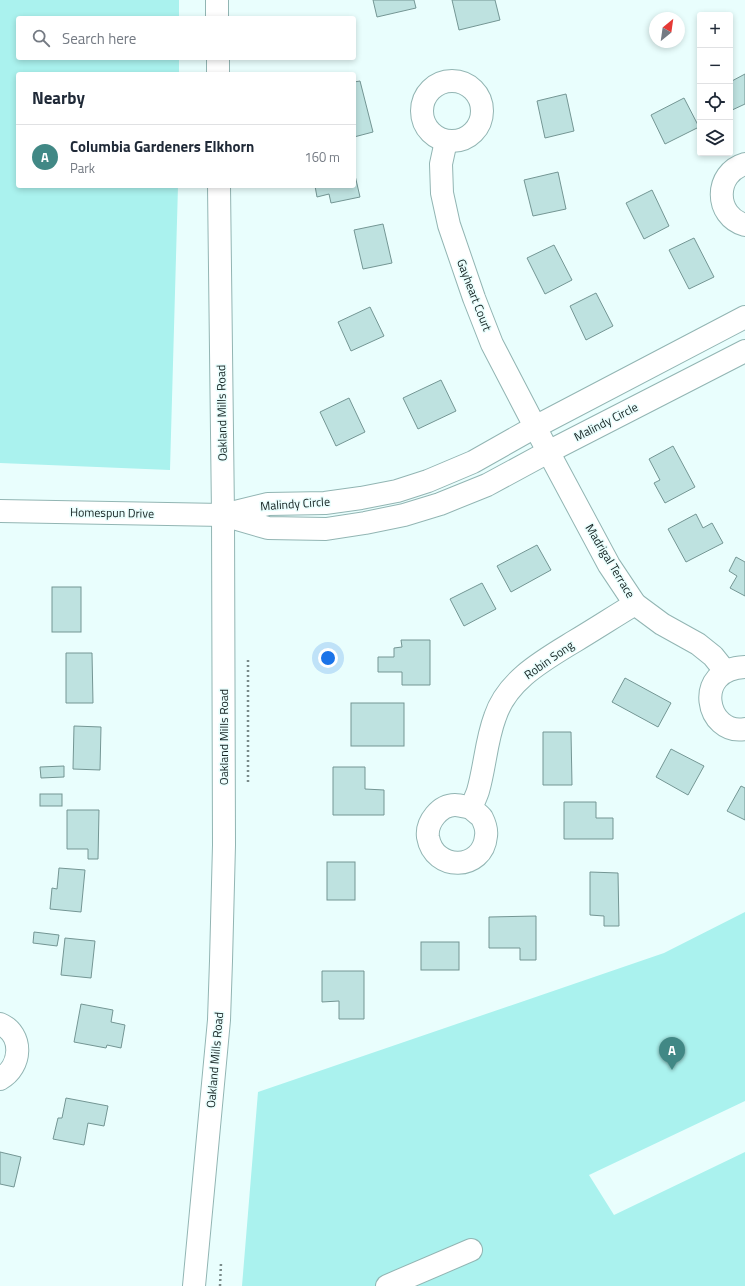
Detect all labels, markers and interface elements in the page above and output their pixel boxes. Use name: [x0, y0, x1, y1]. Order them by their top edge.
north arrow: [649, 12, 685, 48]
map controls: [697, 12, 733, 156]
button: +: [697, 12, 733, 48]
search box: [16, 16, 356, 60]
icon: search: [30, 27, 52, 49]
text: Search here: [62, 27, 136, 50]
button: −: [697, 48, 733, 84]
button: locate: [697, 84, 733, 120]
text: Nearby: [32, 85, 85, 111]
button: layers: [697, 120, 733, 156]
text: Columbia Gardeners Elkhorn: [70, 135, 254, 158]
text: A: [41, 147, 49, 167]
text: 160 m: [304, 147, 340, 167]
text: Park: [70, 158, 95, 178]
street label: Gayheart Court: [452, 256, 497, 335]
street label: Oakland Mills Road: [211, 365, 232, 461]
street label: Malindy Circle: [570, 397, 641, 446]
street label: Malindy Circle: [259, 492, 331, 515]
street label: Homespun Drive: [70, 502, 154, 523]
street label: Madrigal Terrace: [581, 520, 640, 601]
street label: Robin Song: [520, 635, 578, 684]
your location: [318, 648, 338, 668]
street label: Oakland Mills Road: [214, 689, 233, 785]
street label: Oakland Mills Road: [201, 1011, 228, 1109]
pin: A: [659, 1037, 685, 1070]

